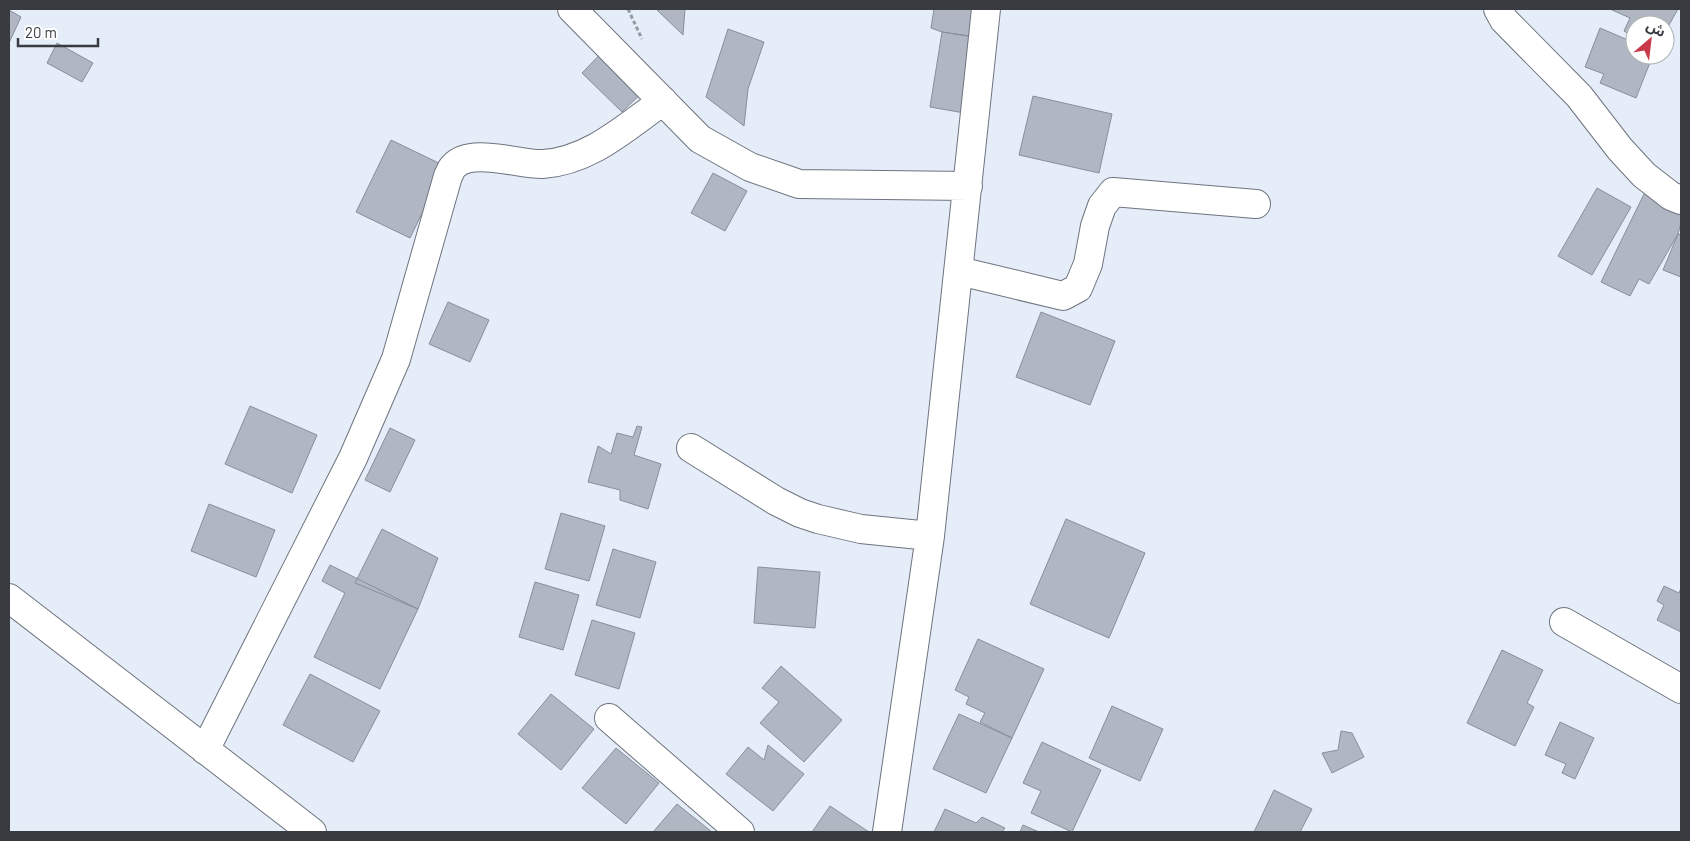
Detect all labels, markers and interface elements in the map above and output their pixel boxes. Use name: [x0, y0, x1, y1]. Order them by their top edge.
scale bar: [18, 15, 98, 47]
north arrow: [1625, 15, 1675, 65]
text: ش: [1644, 16, 1669, 40]
text: 20 m: [25, 23, 57, 41]

